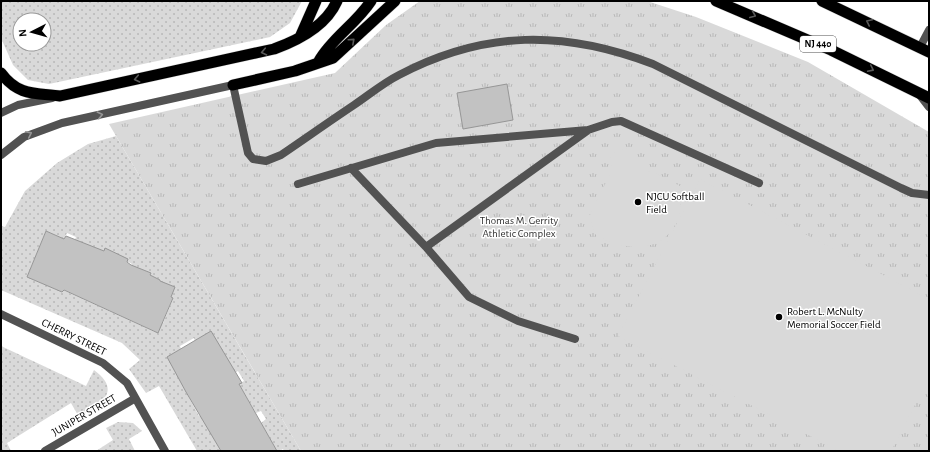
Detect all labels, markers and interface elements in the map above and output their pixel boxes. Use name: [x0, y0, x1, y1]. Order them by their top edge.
one-way arrow: [749, 11, 756, 19]
north arrow: [12, 12, 52, 52]
one-way arrow: [865, 19, 873, 27]
text: N: [17, 29, 28, 37]
road number: NJ 440: [800, 36, 836, 52]
one-way arrow: [347, 39, 355, 46]
one-way arrow: [261, 47, 267, 55]
one-way arrow: [867, 64, 874, 72]
one-way arrow: [134, 75, 140, 83]
one-way arrow: [97, 111, 103, 119]
one-way arrow: [25, 131, 32, 139]
place label: NJCU Softball Field: [646, 191, 704, 215]
marker: NJCU Softball Field: [633, 197, 643, 207]
park label: Thomas M. Gerrity Athletic Complex: [480, 215, 559, 239]
place label: Robert L. McNulty Memorial Soccer Field: [787, 306, 881, 330]
marker: Robert L. McNulty Memorial Soccer Field: [774, 312, 784, 322]
street label: CHERRY STREET: [40, 317, 109, 358]
street label: JUNIPER STREET: [50, 392, 119, 438]

